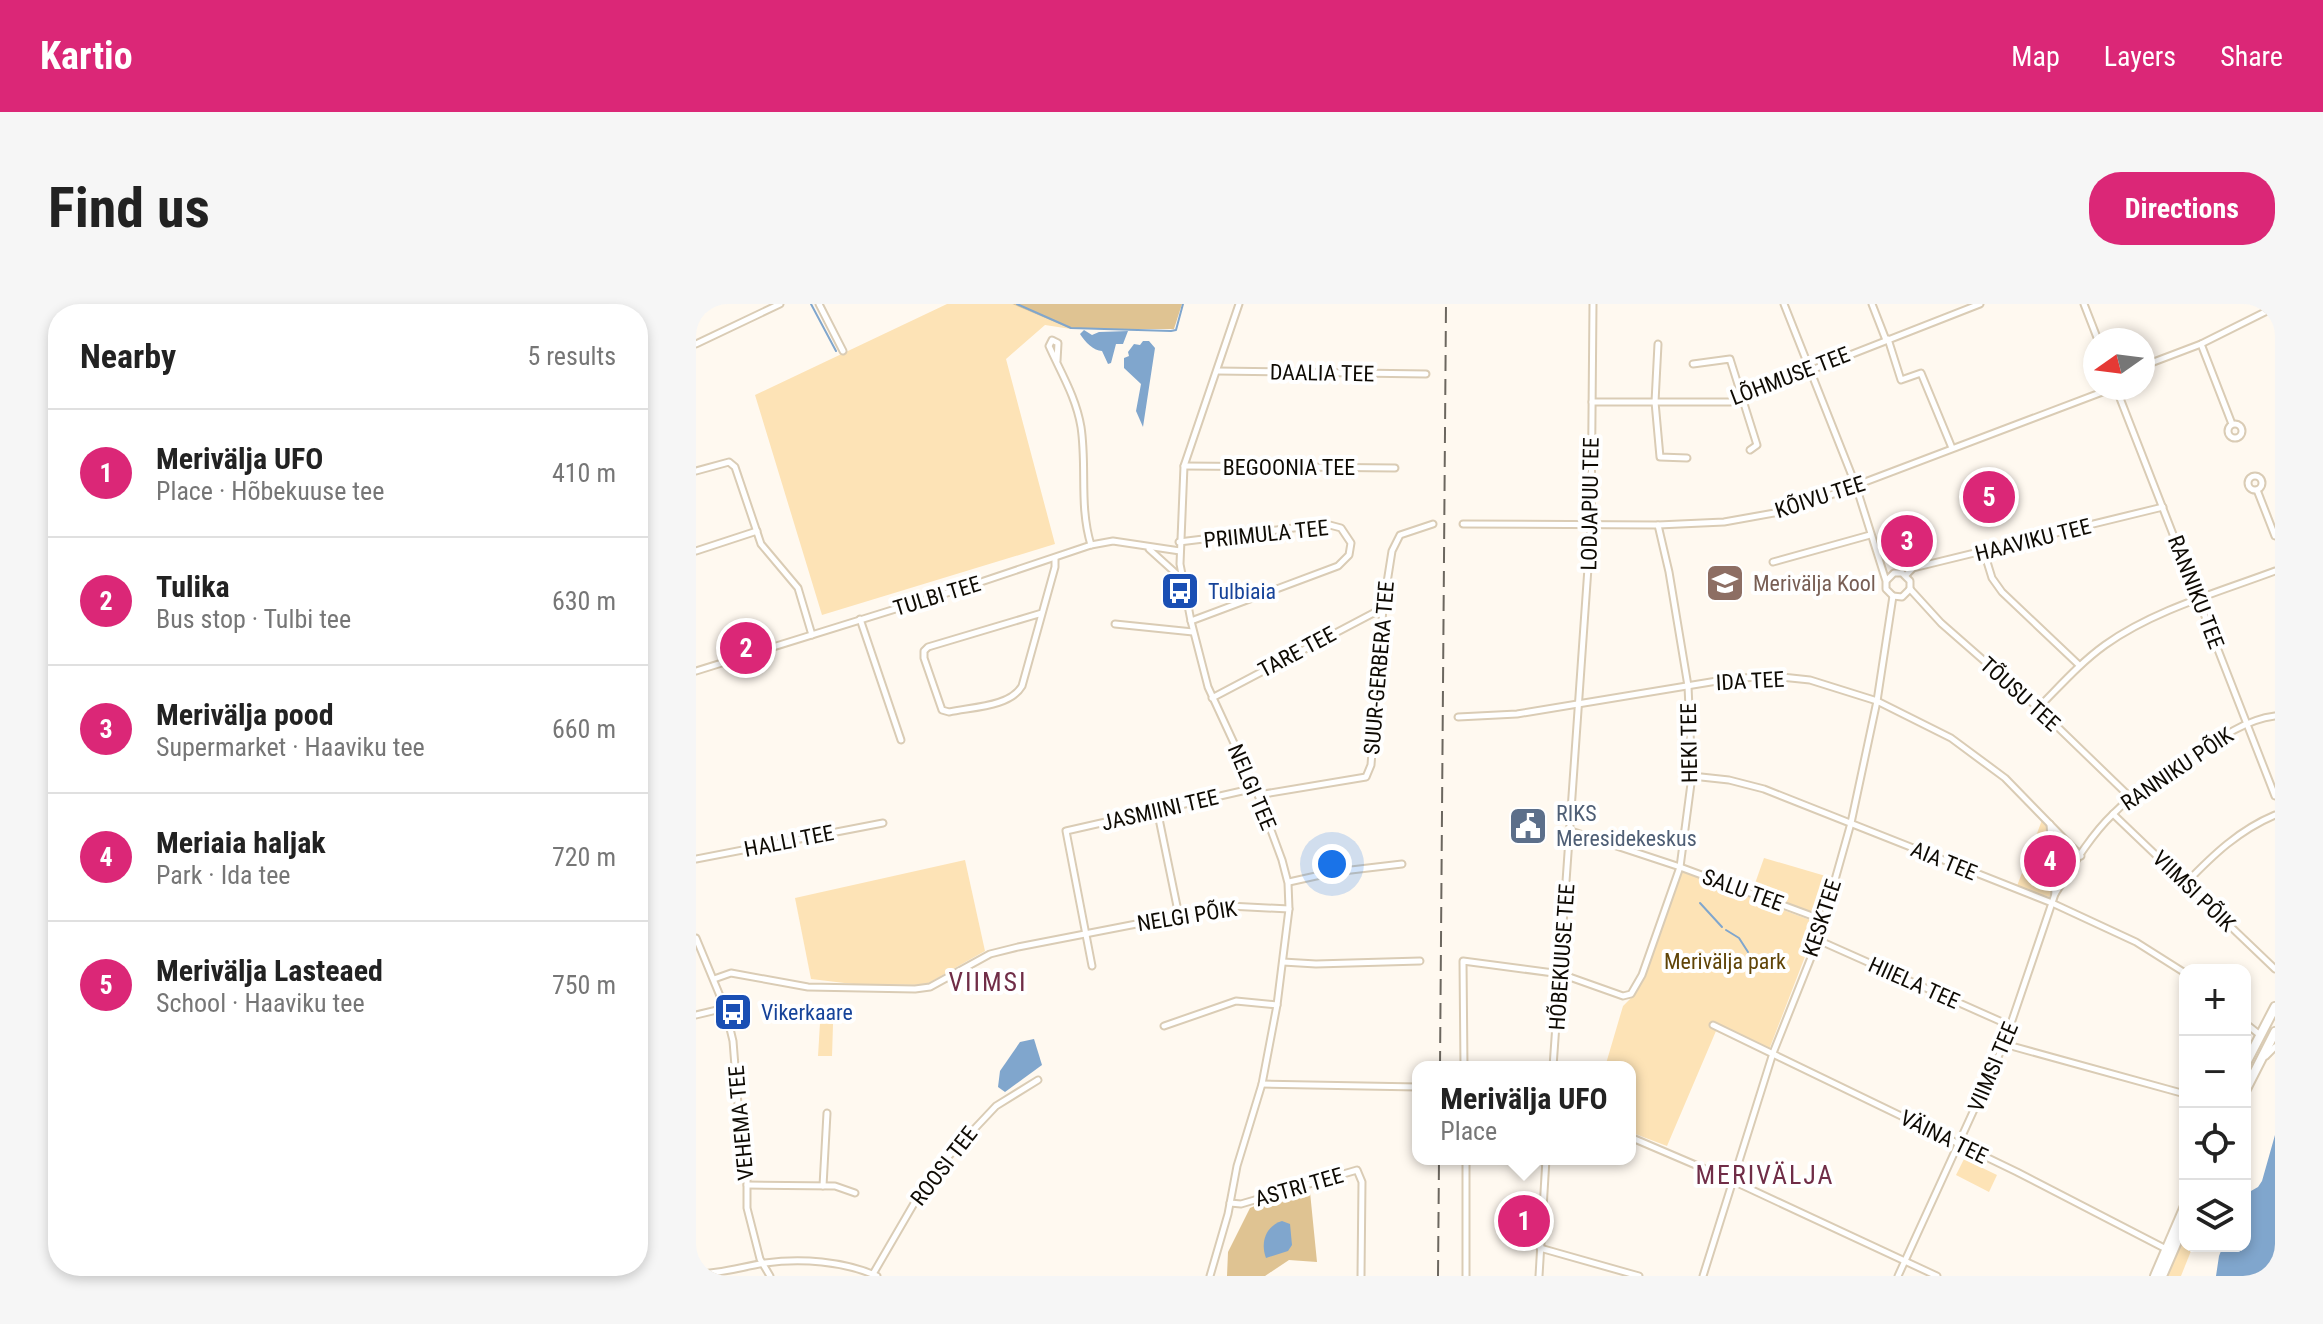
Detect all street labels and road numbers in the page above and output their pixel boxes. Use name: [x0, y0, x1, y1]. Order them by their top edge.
street label: LÕHMUSE TEE: [1726, 341, 1853, 410]
street label: DAALIA TEE: [1270, 360, 1375, 386]
street label: LODJAPUU TEE: [1576, 437, 1604, 571]
street label: BEGOONIA TEE: [1223, 455, 1355, 480]
street label: KÕIVU TEE: [1772, 470, 1868, 523]
street label: HAAVIKU TEE: [1973, 514, 2094, 566]
street label: PRIIMULA TEE: [1202, 515, 1330, 553]
street label: RANNIKU TEE: [2163, 532, 2229, 652]
street label: TULBI TEE: [890, 571, 984, 621]
street label: SUUR-GERBERA TEE: [1359, 580, 1399, 756]
street label: TARE TEE: [1254, 621, 1340, 683]
street label: TÕUSU TEE: [1975, 651, 2066, 736]
street label: IDA TEE: [1715, 667, 1785, 695]
street label: HEKI TEE: [1676, 703, 1702, 783]
street label: RANNIKU PÕIK: [2116, 722, 2238, 816]
street label: NELGI TEE: [1223, 740, 1281, 834]
street label: JASMIINI TEE: [1099, 784, 1221, 836]
street label: HALLI TEE: [742, 820, 836, 862]
street label: AIA TEE: [1907, 836, 1981, 886]
street label: VIIMSI PÕIK: [2148, 845, 2241, 936]
street label: SALU TEE: [1699, 864, 1787, 916]
street label: KESKTEE: [1798, 876, 1846, 960]
street label: HÕBEKUUSE TEE: [1543, 883, 1580, 1031]
street label: NELGI PÕIK: [1135, 895, 1239, 936]
street label: HIIELA TEE: [1865, 952, 1963, 1014]
street label: VIIMSI TEE: [1963, 1018, 2023, 1116]
street label: VEHEMA TEE: [724, 1064, 758, 1182]
street label: VÄINA TEE: [1896, 1105, 1992, 1169]
street label: ROOSI TEE: [906, 1122, 983, 1210]
street label: ASTRI TEE: [1252, 1162, 1346, 1212]

